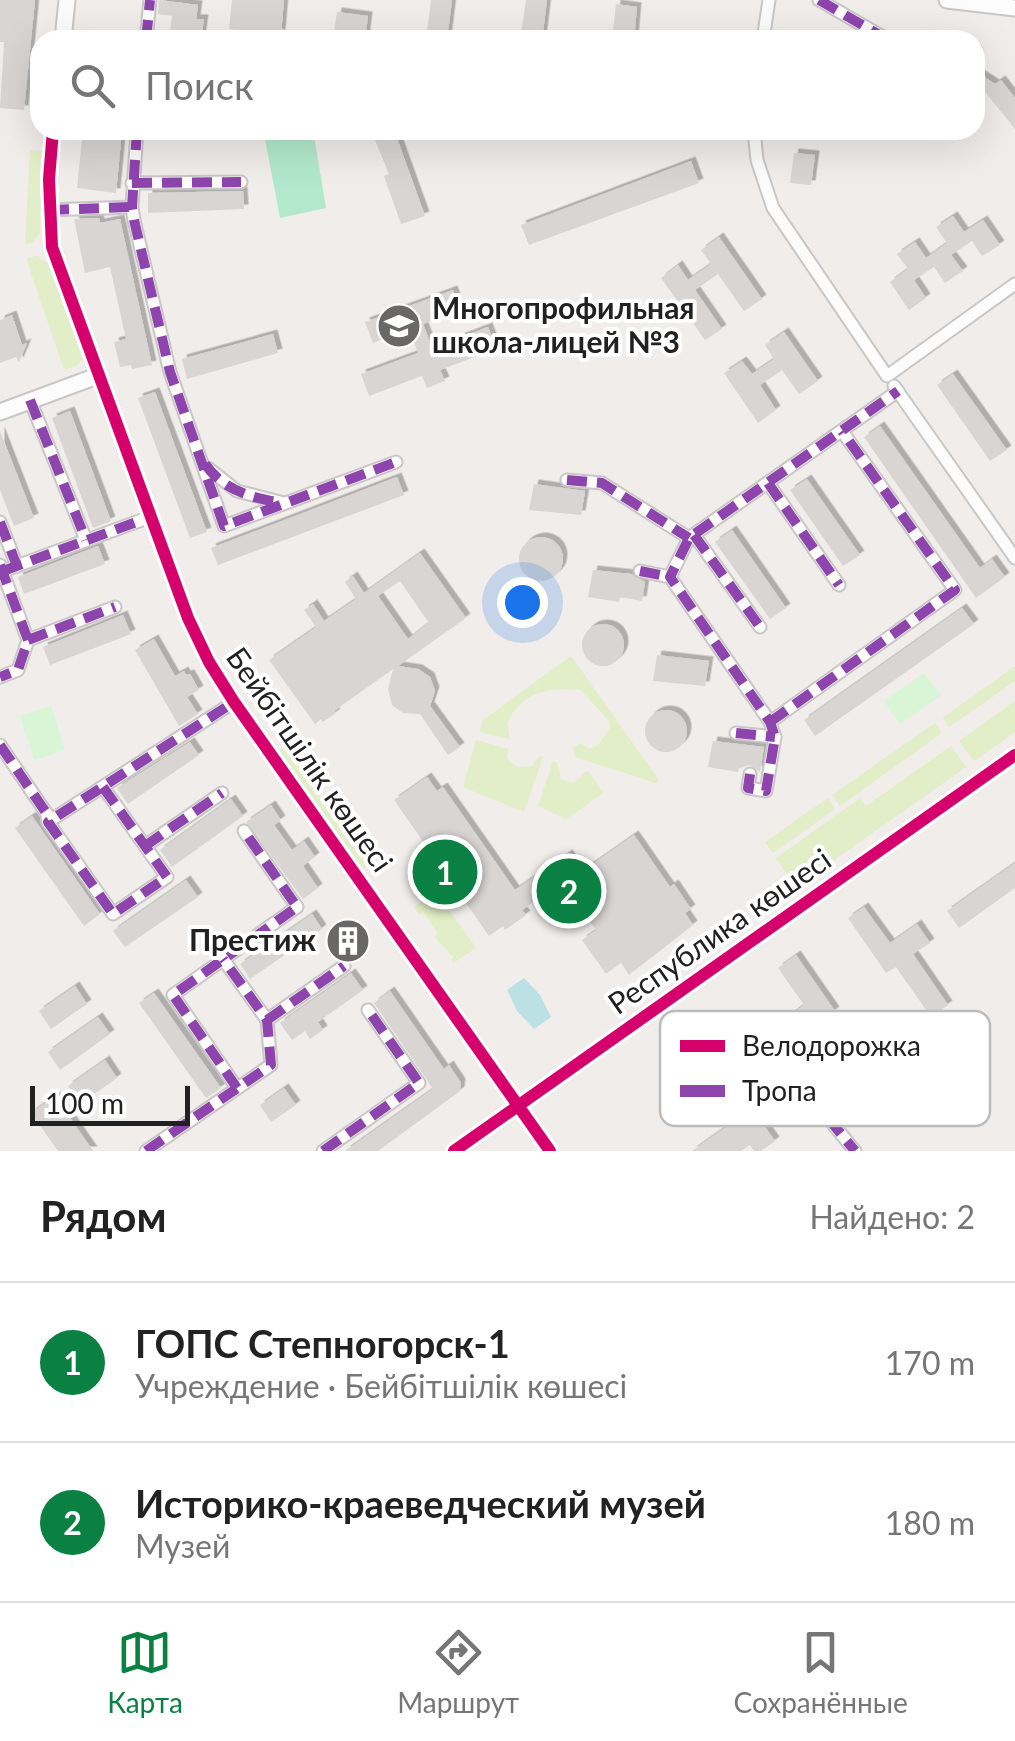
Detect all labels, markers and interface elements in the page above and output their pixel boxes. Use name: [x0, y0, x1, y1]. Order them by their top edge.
search box: [30, 30, 985, 140]
icon: search: [65, 58, 120, 113]
text: Поиск: [145, 62, 254, 108]
place label: Многопрофильная школа-лицей №3: [432, 289, 695, 359]
school or university icon: Многопрофильная школа-лицей №3: [376, 303, 422, 349]
your location: [497, 577, 548, 628]
street label: Бейбітшілік көшесі: [220, 640, 401, 878]
pin: 1: [412, 834, 478, 910]
street label: Республика көшесі: [600, 840, 837, 1021]
pin: 2: [536, 854, 602, 928]
building icon: Престиж: [325, 918, 371, 964]
place label: Престиж: [189, 921, 316, 957]
legend: [660, 1011, 990, 1126]
text: Велодорожка: [742, 1028, 921, 1062]
text: Тропа: [742, 1073, 817, 1107]
scale bar: [30, 1081, 190, 1126]
text: 100 m: [45, 1086, 124, 1120]
text: Рядом: [40, 1191, 167, 1241]
text: Найдено: 2: [809, 1197, 975, 1236]
text: ГОПС Степногорск-1: [135, 1320, 510, 1366]
text: 1: [63, 1343, 82, 1382]
text: 170 m: [885, 1343, 975, 1382]
text: Учреждение · Бейбітшілік көшесі: [135, 1366, 627, 1405]
text: Историко-краеведческий музей: [135, 1480, 706, 1526]
text: 2: [63, 1503, 82, 1542]
text: 180 m: [885, 1503, 975, 1542]
text: Музей: [135, 1526, 230, 1565]
tab: Карта: [107, 1625, 183, 1719]
tab: Маршрут: [397, 1625, 519, 1719]
tab: Сохранённые: [734, 1625, 908, 1719]

